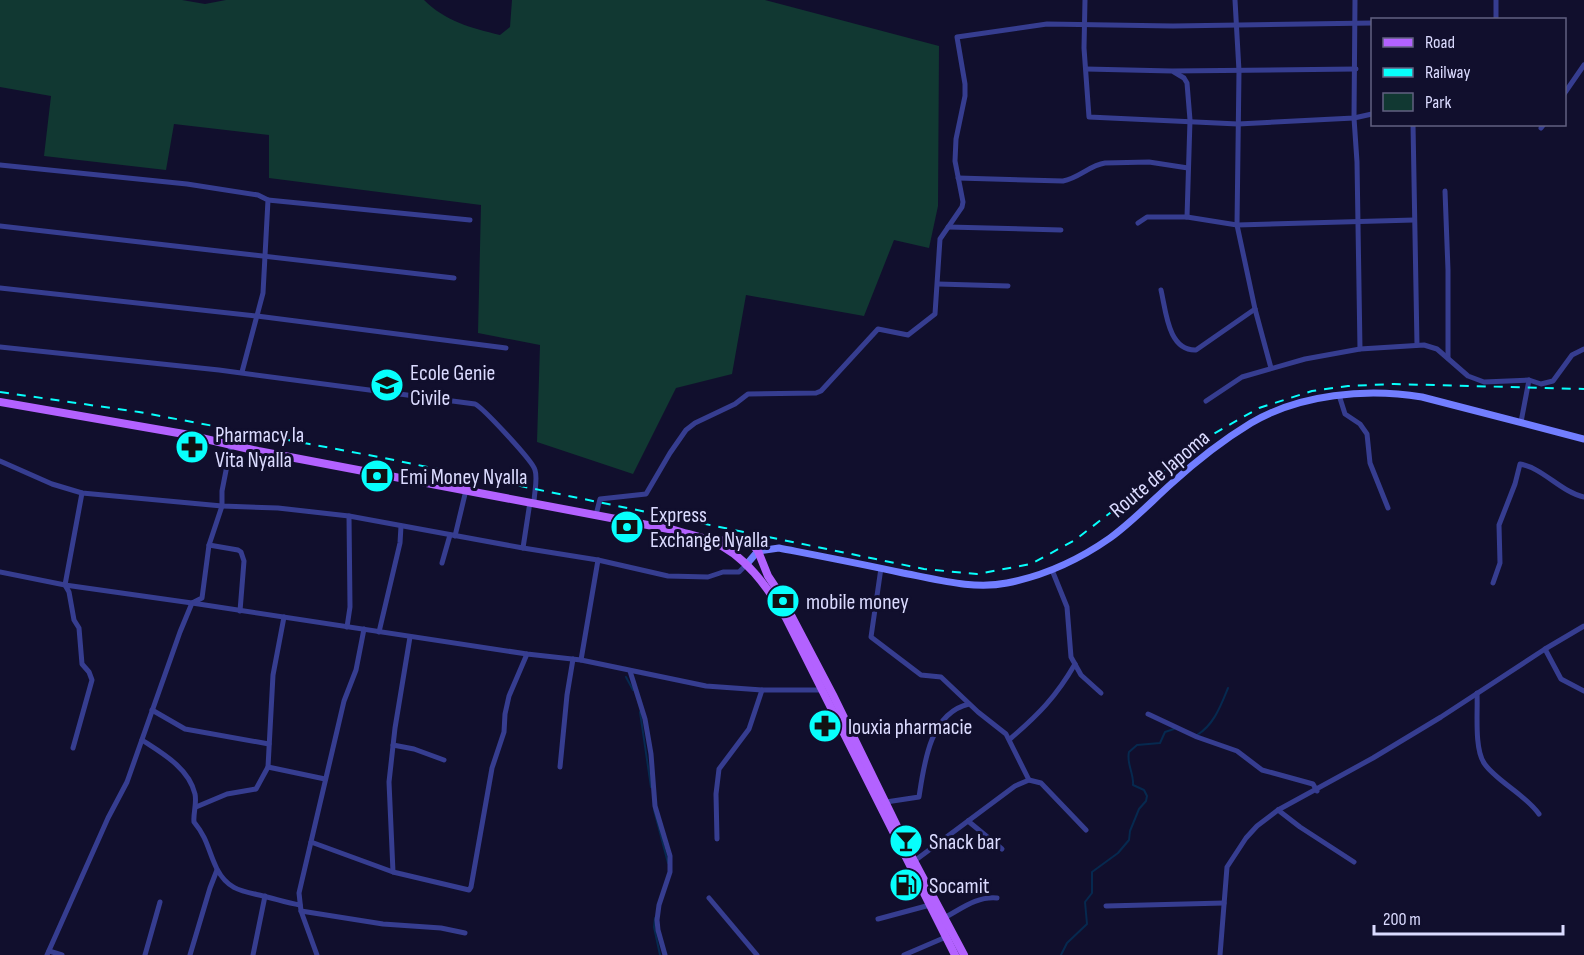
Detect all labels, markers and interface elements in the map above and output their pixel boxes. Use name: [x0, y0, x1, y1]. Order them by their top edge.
legend: [1371, 18, 1566, 126]
text: Road: [1425, 32, 1455, 53]
text: Railway: [1425, 62, 1470, 83]
text: Park: [1425, 92, 1451, 113]
place label: Ecole Genie Civile: [410, 360, 495, 412]
school or university icon: Ecole Genie Civile: [369, 367, 405, 403]
place label: Pharmacy la Vita Nyalla: [215, 422, 304, 474]
street label: Route de Japoma: [1104, 424, 1216, 524]
pharmacy icon: Pharmacy la Vita Nyalla: [174, 429, 210, 465]
bank icon: Emi Money Nyalla: [359, 458, 395, 494]
place label: Emi Money Nyalla: [400, 464, 528, 491]
place label: Express Exchange Nyalla: [650, 502, 769, 554]
bank icon: Express Exchange Nyalla: [609, 509, 645, 545]
bank icon: mobile money: [765, 583, 801, 619]
place label: mobile money: [806, 589, 909, 616]
pharmacy icon: louxia pharmacie: [807, 708, 843, 744]
place label: louxia pharmacie: [848, 714, 972, 741]
bar icon: Snack bar: [888, 823, 924, 859]
place label: Snack bar: [929, 829, 1001, 856]
fuel station icon: Socamit: [888, 867, 924, 903]
place label: Socamit: [929, 873, 990, 900]
scale bar: [1374, 898, 1563, 936]
text: 200 m: [1383, 909, 1421, 930]

